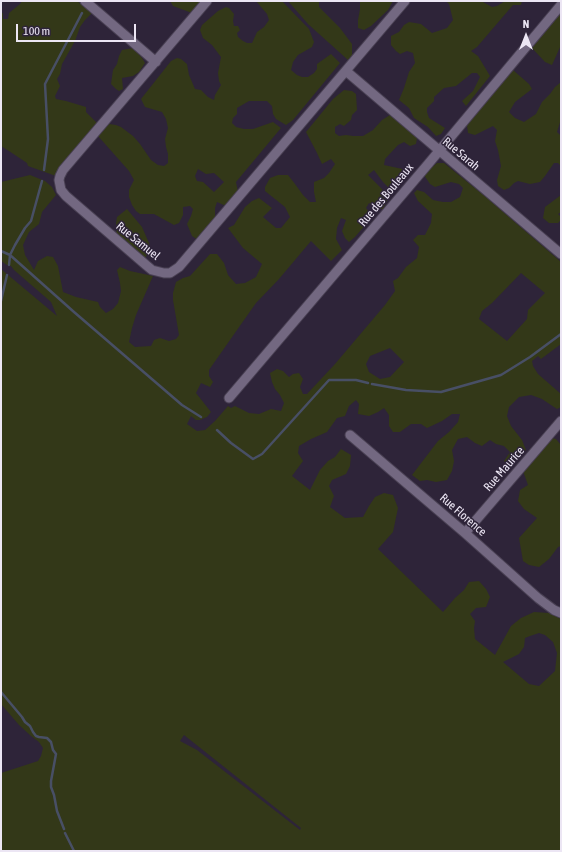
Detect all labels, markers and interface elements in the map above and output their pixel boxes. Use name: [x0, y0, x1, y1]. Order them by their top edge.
scale bar: [18, 16, 138, 42]
north arrow: [506, 16, 546, 56]
text: N: [523, 18, 529, 30]
text: 100 m: [23, 24, 50, 38]
street label: Rue Sarah: [439, 134, 483, 174]
street label: Rue des Bouleaux: [355, 161, 417, 229]
street label: Rue Samuel: [113, 219, 163, 263]
street label: Rue Maurice: [481, 444, 527, 494]
street label: Rue Florence: [437, 491, 489, 539]

